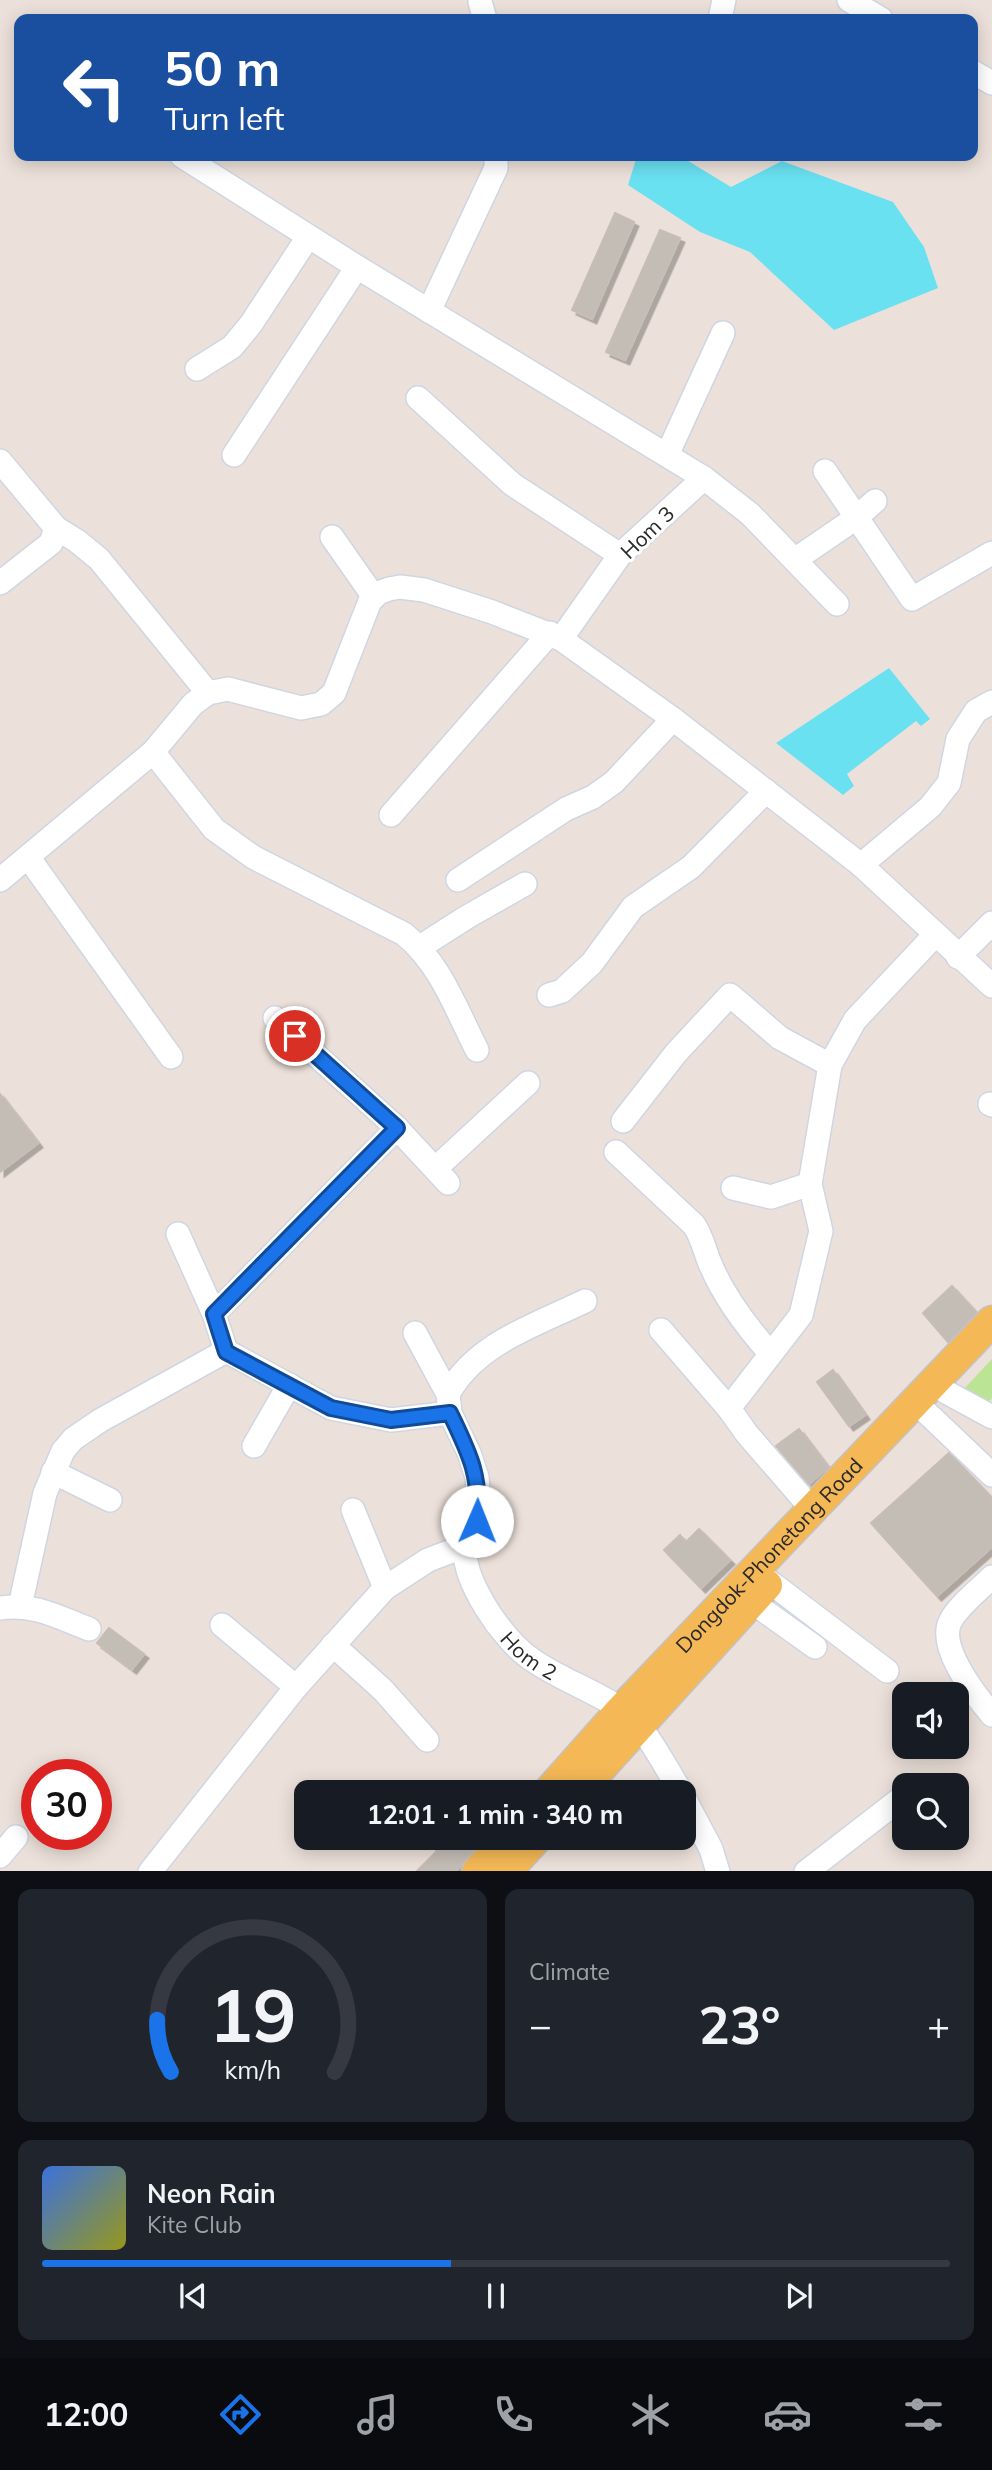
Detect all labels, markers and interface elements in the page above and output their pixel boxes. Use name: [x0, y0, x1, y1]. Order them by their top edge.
text: 50 m: [164, 37, 280, 98]
icon: left: [49, 42, 140, 133]
text: Turn left: [164, 98, 284, 138]
street label: Hom 3: [615, 500, 679, 564]
pin: [265, 1006, 325, 1066]
icon: arrive: [276, 1017, 314, 1055]
street label: Dongdok-Phonetong Road: [670, 1452, 868, 1658]
position arrow: [440, 1484, 514, 1558]
street label: Hom 2: [495, 1626, 562, 1685]
map controls: [892, 1682, 969, 1850]
button: sound: [892, 1682, 969, 1759]
speed limit sign: 30: [21, 1759, 112, 1850]
button: search: [892, 1773, 969, 1850]
text: 12:01 · 1 min · 340 m: [367, 1798, 623, 1831]
text: Climate: [529, 1957, 610, 1986]
text: 19: [209, 1969, 296, 2060]
text: 23°: [698, 1992, 781, 2057]
text: −: [529, 2001, 552, 2049]
text: +: [927, 2001, 950, 2049]
text: km/h: [224, 2053, 281, 2084]
text: Neon Rain: [147, 2177, 276, 2210]
text: Kite Club: [147, 2210, 242, 2239]
icon: previous: [174, 2277, 212, 2315]
icon: pause: [477, 2277, 515, 2315]
icon: next: [780, 2277, 818, 2315]
icon: directions: [216, 2390, 265, 2439]
icon: music: [353, 2390, 402, 2439]
icon: phone: [489, 2390, 538, 2439]
icon: climate: [626, 2390, 675, 2439]
icon: car: [763, 2390, 812, 2439]
icon: filters: [899, 2390, 948, 2439]
text: 12:00: [44, 2394, 129, 2434]

